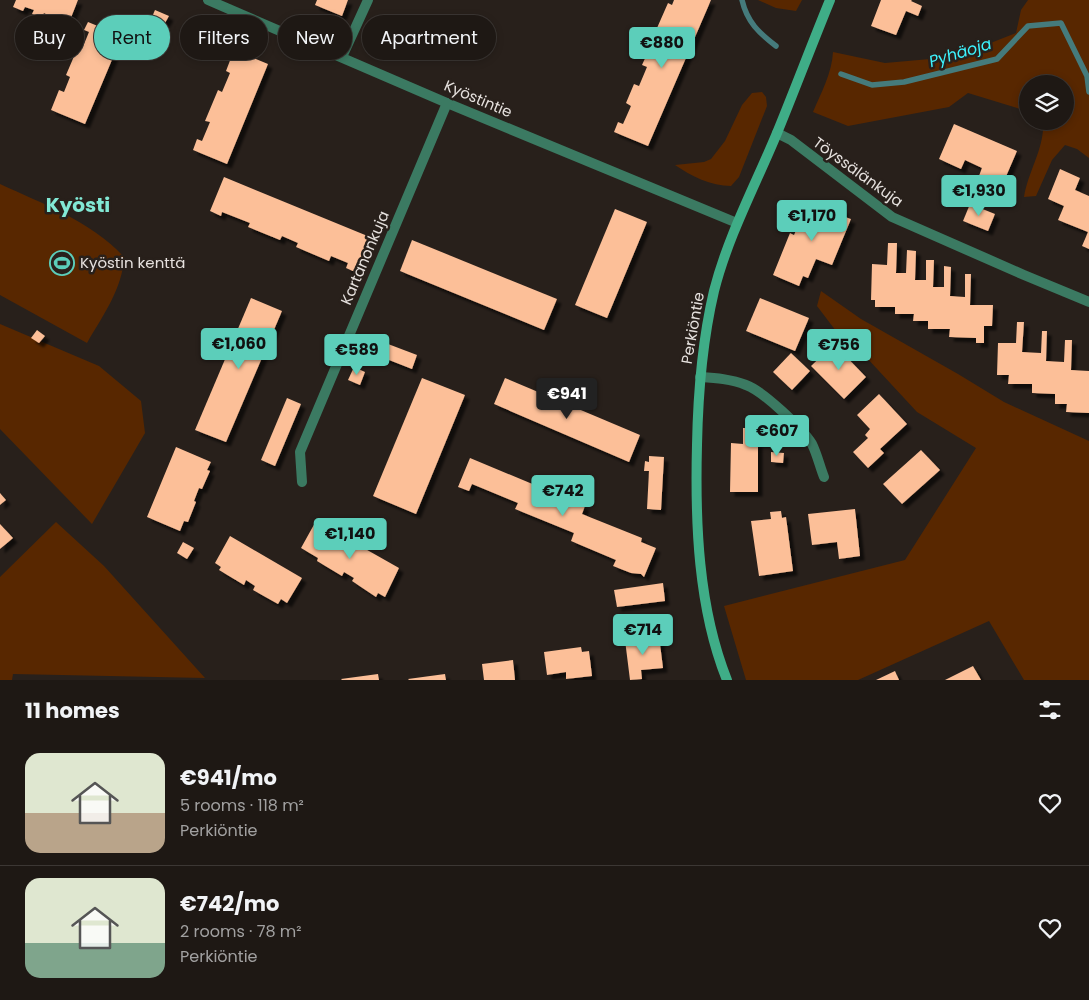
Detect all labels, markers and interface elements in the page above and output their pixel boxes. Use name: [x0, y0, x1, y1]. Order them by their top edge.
chip: Buy: [15, 15, 84, 60]
chip: Rent: [94, 15, 170, 60]
chip: Filters: [180, 15, 268, 60]
chip: New: [278, 15, 352, 60]
chip: Apartment: [362, 15, 496, 60]
pin: €880: [632, 27, 692, 69]
text: €880: [640, 31, 684, 54]
water label: Pyhäoja: [926, 32, 994, 73]
street label: Kyöstintie: [441, 75, 515, 122]
map controls: [1019, 75, 1074, 130]
button: layers: [1019, 75, 1074, 130]
street label: Töyssälänkuja: [809, 132, 908, 211]
pin: €1,930: [938, 174, 1020, 217]
text: €1,930: [952, 179, 1006, 202]
district label: Kyösti: [46, 191, 110, 219]
pin: €1,170: [771, 200, 853, 242]
text: €1,170: [788, 204, 836, 227]
street label: Kartanonkuja: [335, 208, 394, 308]
sports icon: Kyöstin kenttä: [49, 250, 75, 276]
place label: Kyöstin kenttä: [80, 252, 185, 273]
street label: Perkiöntie: [676, 290, 709, 366]
pin: €1,060: [198, 328, 280, 370]
pin: €756: [809, 328, 869, 371]
text: €1,060: [212, 332, 266, 355]
text: €756: [818, 333, 860, 356]
pin: €589: [327, 334, 387, 376]
text: €589: [335, 338, 379, 361]
pin: €941: [537, 378, 597, 420]
text: €941: [547, 382, 587, 405]
pin: €607: [747, 414, 807, 457]
text: €607: [756, 419, 798, 442]
pin: €742: [533, 474, 593, 517]
text: €742: [542, 479, 584, 502]
pin: €1,140: [309, 518, 391, 560]
text: €1,140: [325, 522, 375, 545]
pin: €714: [613, 614, 673, 656]
text: €714: [624, 618, 662, 641]
text: 11 homes: [25, 696, 120, 725]
icon: filters: [1036, 696, 1064, 724]
text: €941/mo: [180, 763, 277, 792]
icon: home: [65, 773, 125, 833]
icon: heart: [1036, 789, 1064, 817]
text: 5 rooms · 118 m²: [180, 794, 304, 817]
text: Perkiöntie: [180, 819, 258, 842]
text: €742/mo: [180, 889, 279, 918]
icon: home: [65, 898, 125, 958]
icon: heart: [1036, 914, 1064, 942]
text: 2 rooms · 78 m²: [180, 920, 302, 943]
text: Perkiöntie: [180, 945, 258, 968]

